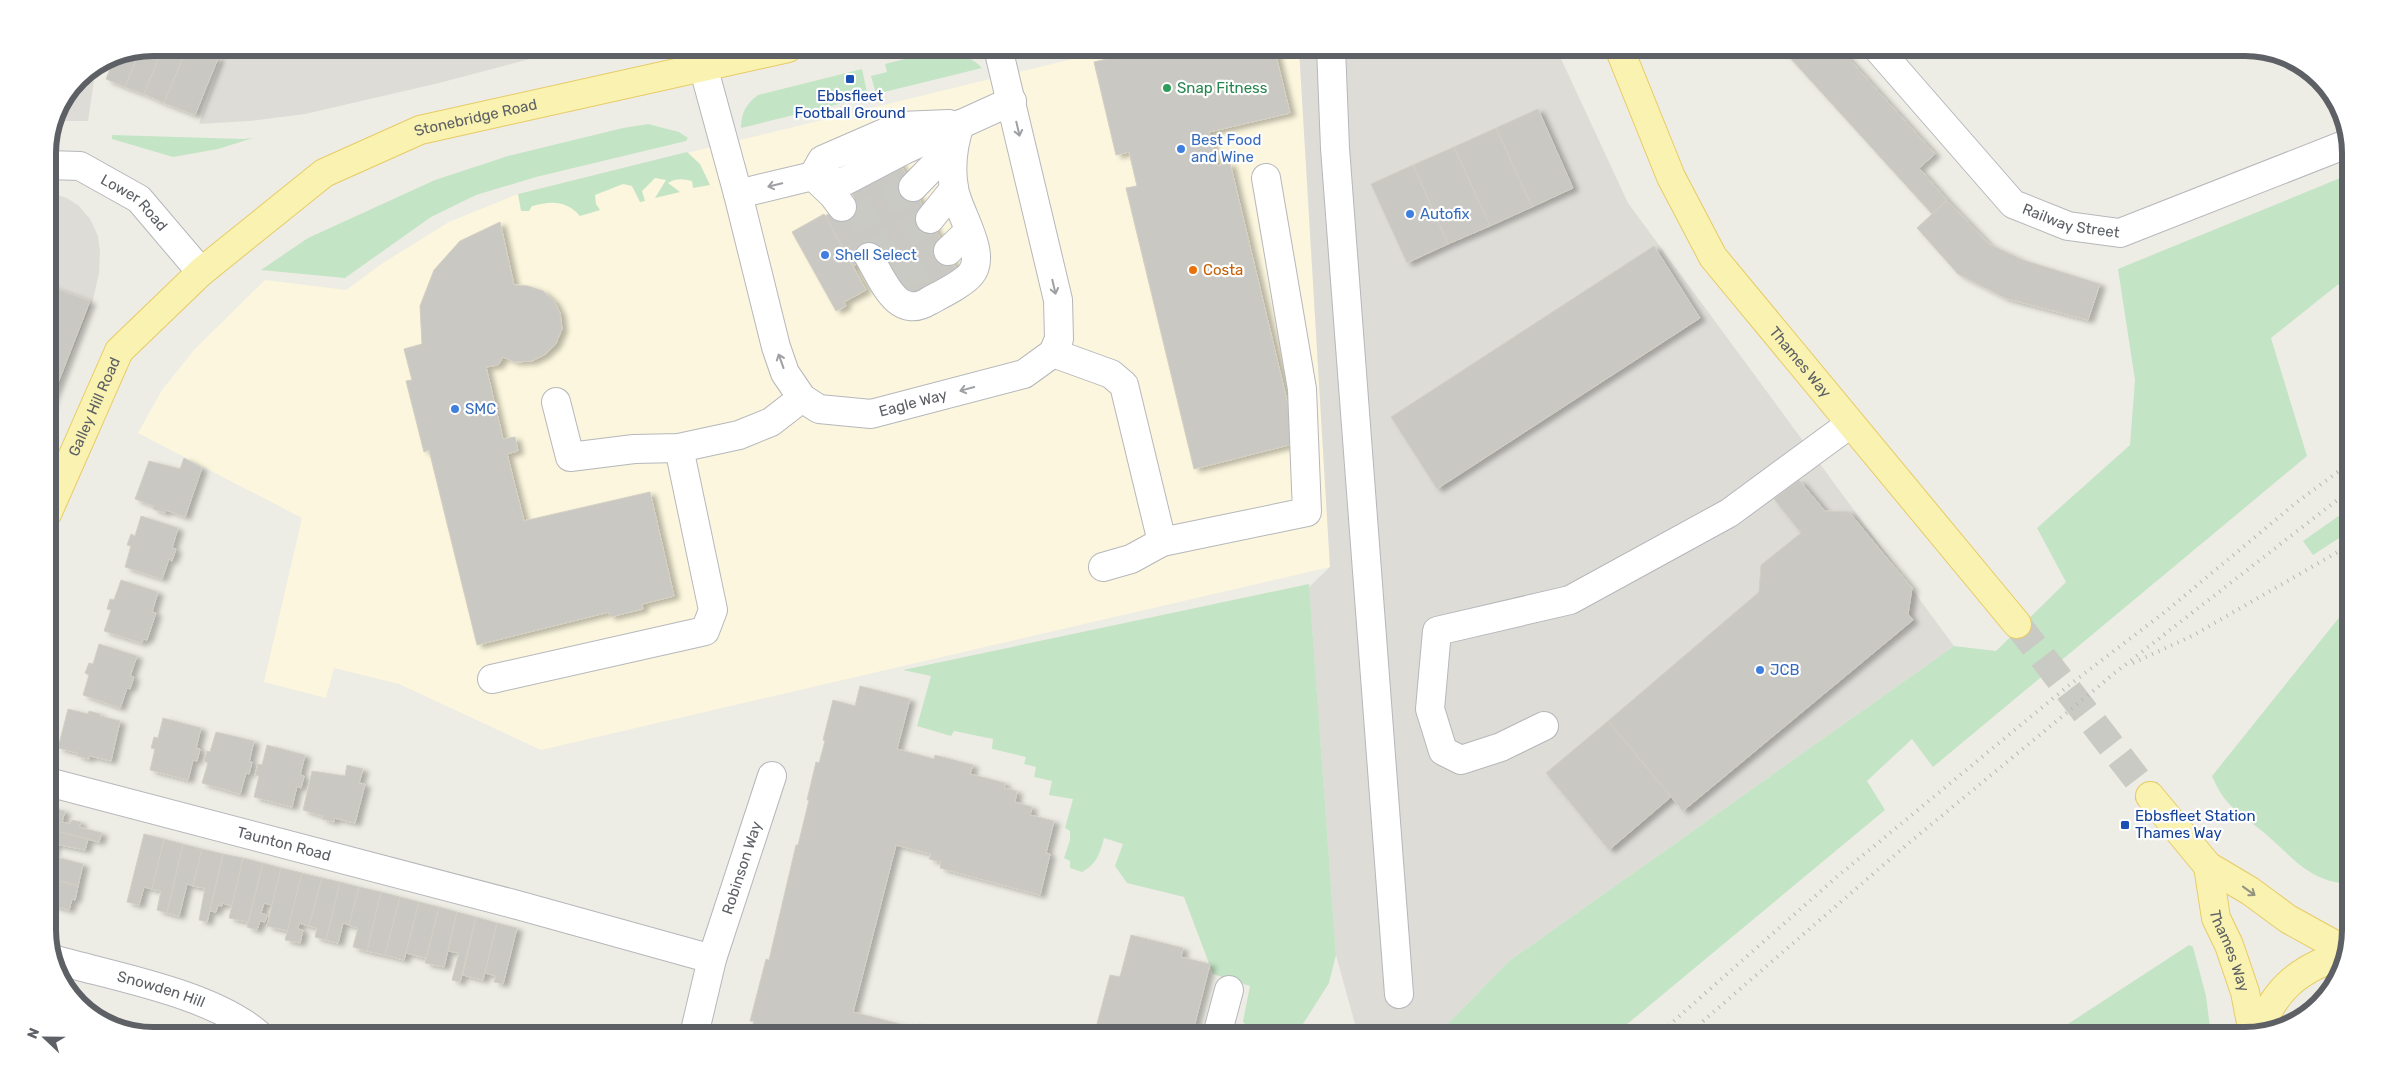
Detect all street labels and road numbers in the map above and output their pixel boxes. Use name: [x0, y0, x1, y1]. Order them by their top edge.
street label: Stonebridge Road: [411, 95, 539, 140]
street label: Lower Road: [98, 170, 171, 235]
street label: Railway Street: [2020, 200, 2121, 242]
street label: Thames Way: [1766, 323, 1835, 401]
street label: Galley Hill Road: [65, 354, 124, 459]
street label: Eagle Way: [877, 385, 949, 421]
street label: Robinson Way: [718, 819, 766, 917]
street label: Taunton Road: [235, 823, 333, 865]
street label: Thames Way: [2206, 909, 2253, 994]
street label: Snowden Hill: [115, 967, 208, 1011]

